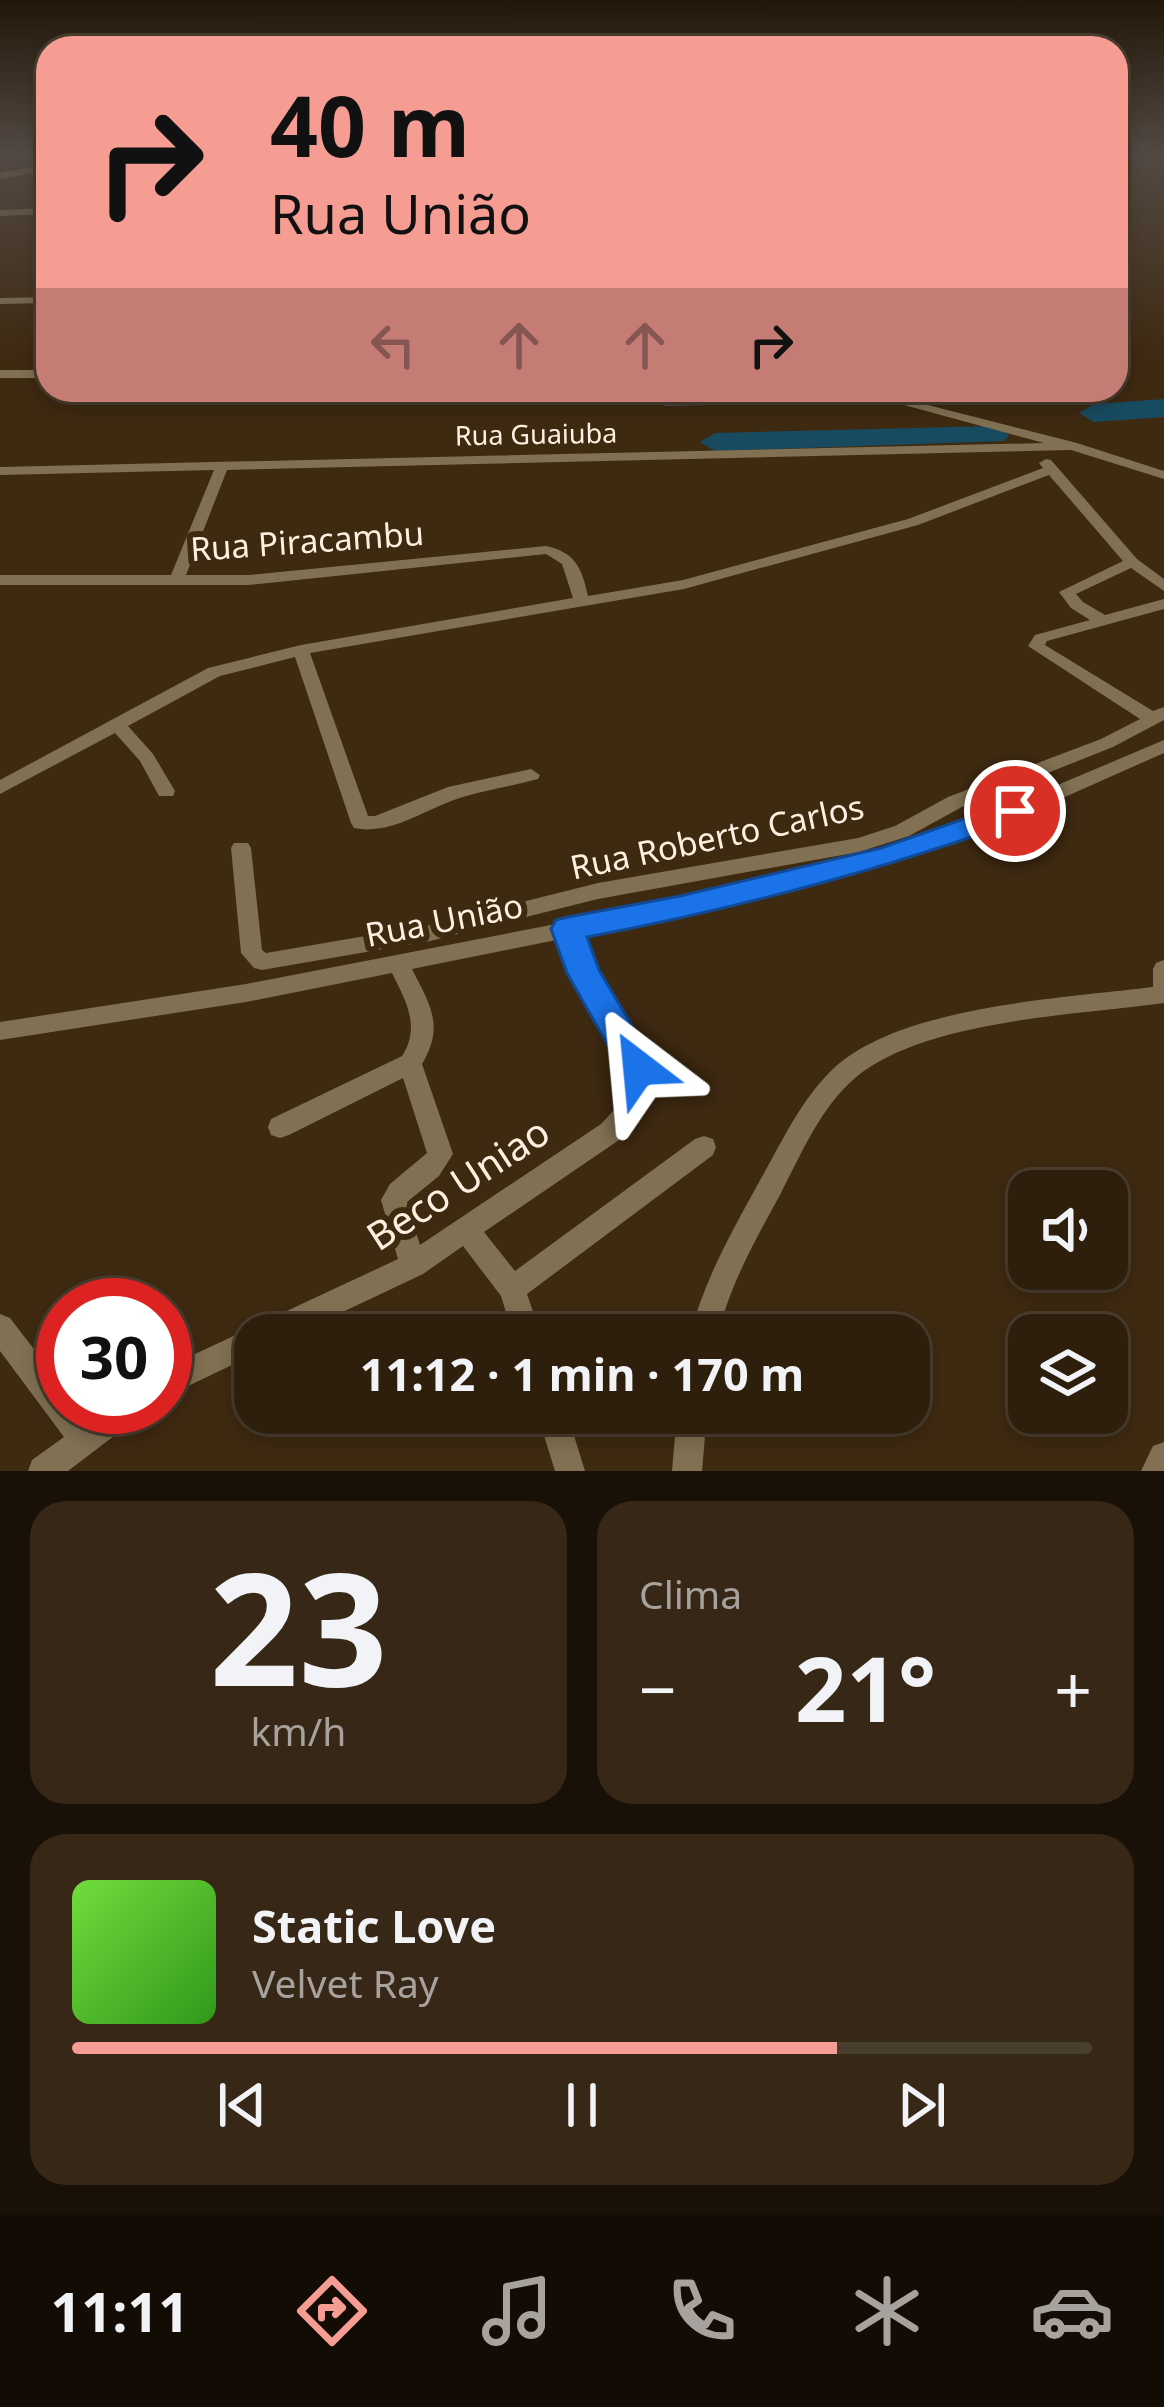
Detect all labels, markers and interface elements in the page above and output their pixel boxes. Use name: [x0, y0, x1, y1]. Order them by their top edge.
text: 40 m: [270, 67, 470, 182]
icon: right: [72, 84, 228, 240]
text: Rua União: [270, 176, 531, 250]
icon: left: [360, 312, 426, 378]
icon: ahead: [486, 312, 552, 378]
icon: ahead: [612, 312, 678, 378]
icon: right: [738, 312, 804, 378]
street label: Rua Guaiuba: [454, 414, 618, 453]
street label: Rua Piracambu: [189, 510, 425, 571]
pin: [964, 760, 1066, 862]
icon: arrive: [982, 778, 1048, 844]
street label: Rua Roberto Carlos: [566, 783, 868, 890]
street label: Rua União: [361, 882, 526, 957]
position arrow: [576, 1005, 702, 1131]
street label: Beco Uniao: [356, 1104, 559, 1262]
map controls: [1008, 1170, 1128, 1434]
button: sound: [1008, 1170, 1128, 1290]
speed limit sign: 30: [36, 1278, 192, 1434]
button: layers: [1008, 1314, 1128, 1434]
text: 11:12 · 1 min · 170 m: [360, 1343, 804, 1404]
text: 23: [209, 1519, 388, 1732]
text: Clima: [639, 1567, 742, 1620]
text: 21°: [795, 1626, 936, 1748]
text: −: [639, 1643, 677, 1733]
text: +: [1054, 1643, 1092, 1733]
text: km/h: [251, 1704, 346, 1757]
text: Static Love: [252, 1895, 496, 1956]
text: Velvet Ray: [252, 1956, 439, 2009]
icon: previous: [209, 2072, 275, 2138]
icon: pause: [549, 2072, 615, 2138]
icon: next: [889, 2072, 955, 2138]
icon: directions: [290, 2269, 374, 2353]
icon: music: [475, 2269, 559, 2353]
icon: phone: [660, 2269, 744, 2353]
icon: climate: [845, 2269, 929, 2353]
icon: car: [1030, 2269, 1114, 2353]
text: 11:11: [50, 2274, 189, 2348]

